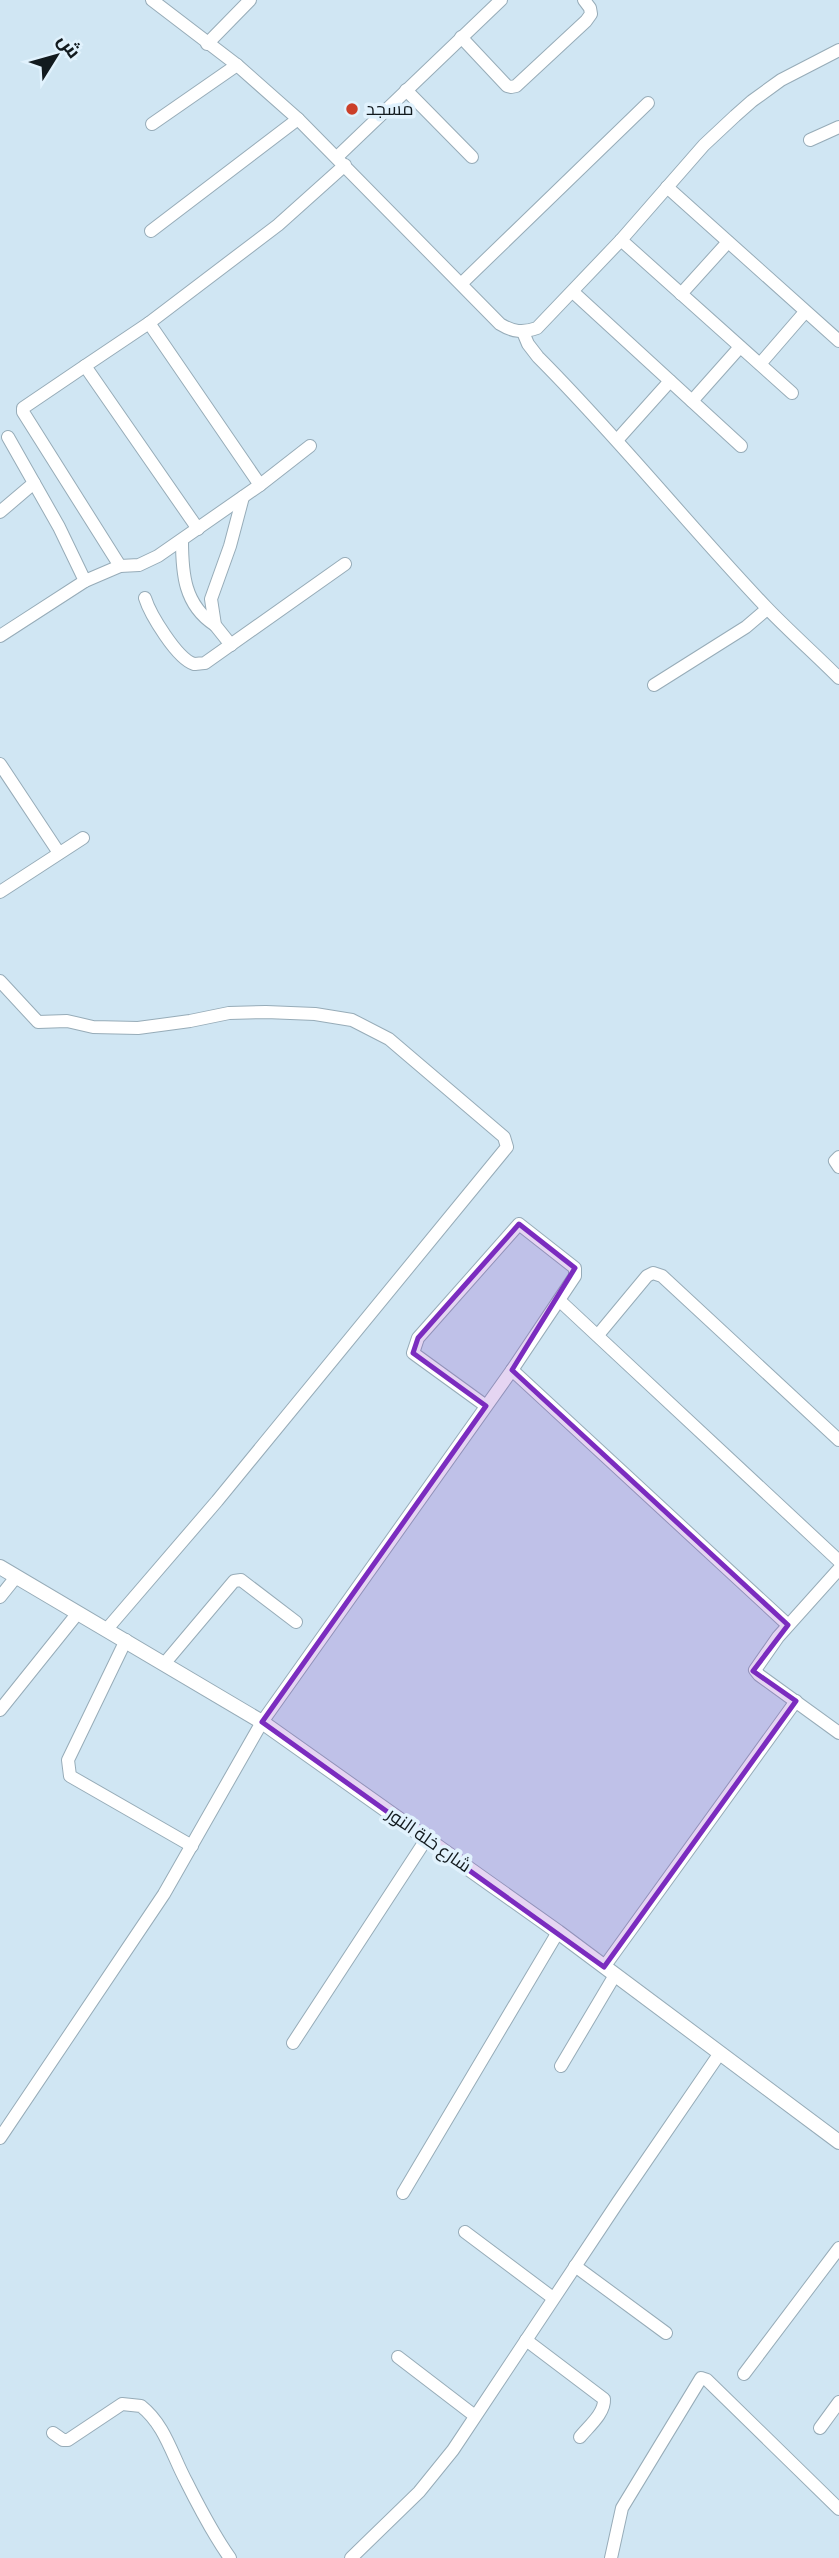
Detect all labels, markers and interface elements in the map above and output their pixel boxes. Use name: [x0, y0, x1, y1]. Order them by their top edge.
north arrow: [21, 21, 91, 91]
text: ش: [53, 29, 86, 63]
place label: مسجد: [366, 97, 414, 119]
marker: مسجد: [344, 101, 360, 117]
street label: شارع خلة النور: [381, 1802, 476, 1878]

